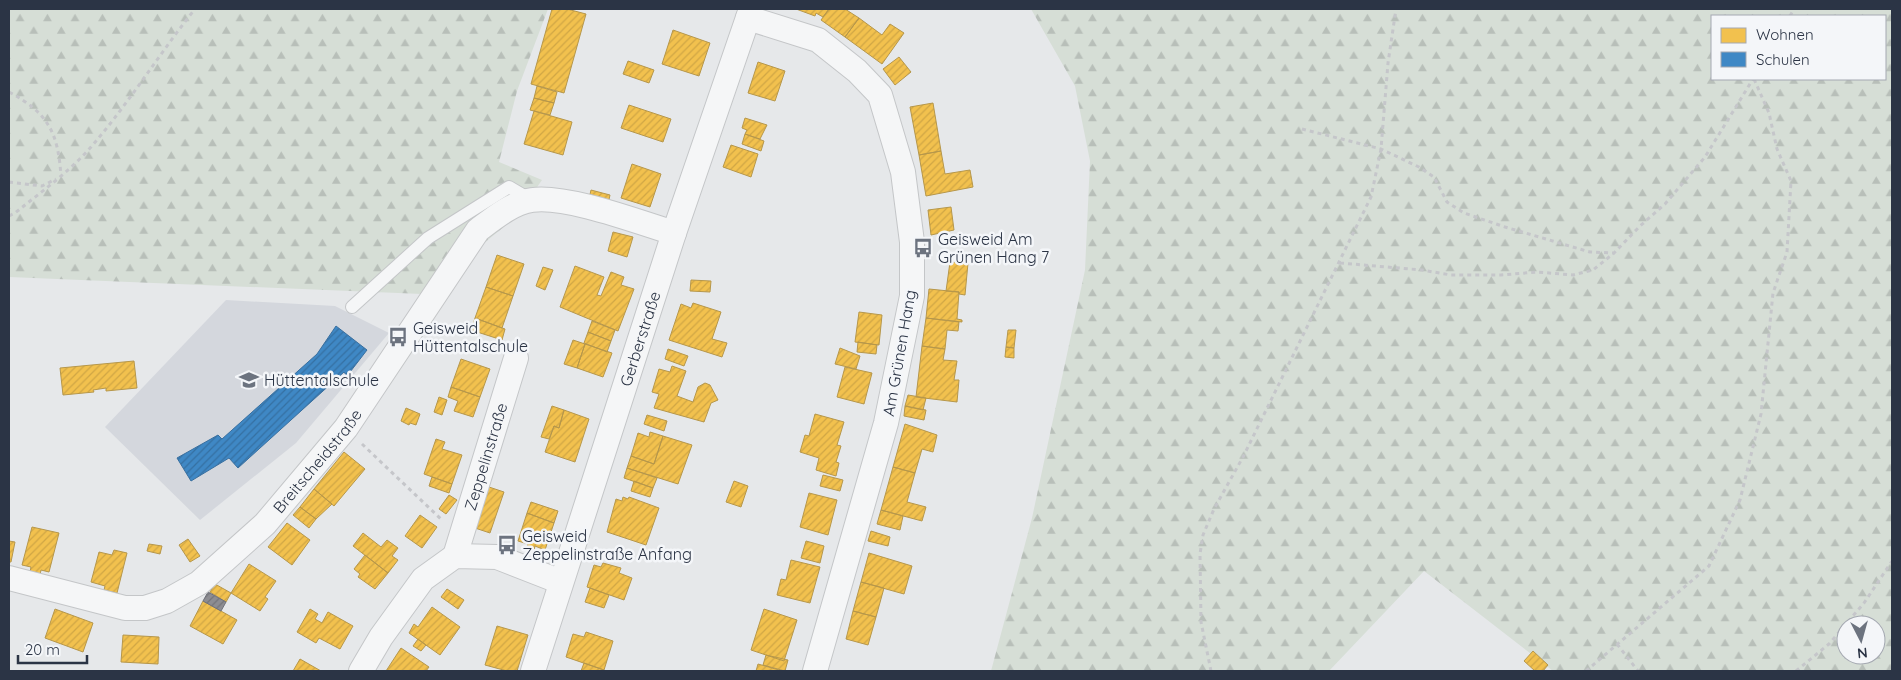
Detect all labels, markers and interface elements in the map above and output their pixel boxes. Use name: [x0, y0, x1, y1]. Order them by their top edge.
legend: [1711, 15, 1886, 80]
text: Wohnen: [1756, 25, 1814, 44]
text: Schulen: [1756, 50, 1810, 69]
place label: Geisweid Am Grünen Hang 7: [938, 229, 1049, 267]
bus stop icon: Geisweid Am Grünen Hang 7: [912, 237, 934, 259]
street label: Am Grünen Hang: [878, 288, 920, 418]
street label: Gerberstraße: [615, 289, 665, 389]
place label: Geisweid Hüttentalschule: [413, 318, 528, 356]
bus stop icon: Geisweid Hüttentalschule: [387, 326, 409, 348]
school or university icon: Hüttentalschule: [238, 369, 260, 391]
place label: Hüttentalschule: [264, 370, 379, 390]
street label: Zeppelinstraße: [460, 400, 512, 513]
street label: Breitscheidstraße: [269, 405, 366, 517]
place label: Geisweid Zeppelinstraße Anfang: [522, 526, 692, 564]
bus stop icon: Geisweid Zeppelinstraße Anfang: [496, 534, 518, 556]
north arrow: [1836, 615, 1886, 665]
scale bar: [18, 632, 86, 664]
text: 20 m: [25, 640, 60, 659]
text: N: [1856, 643, 1868, 662]

